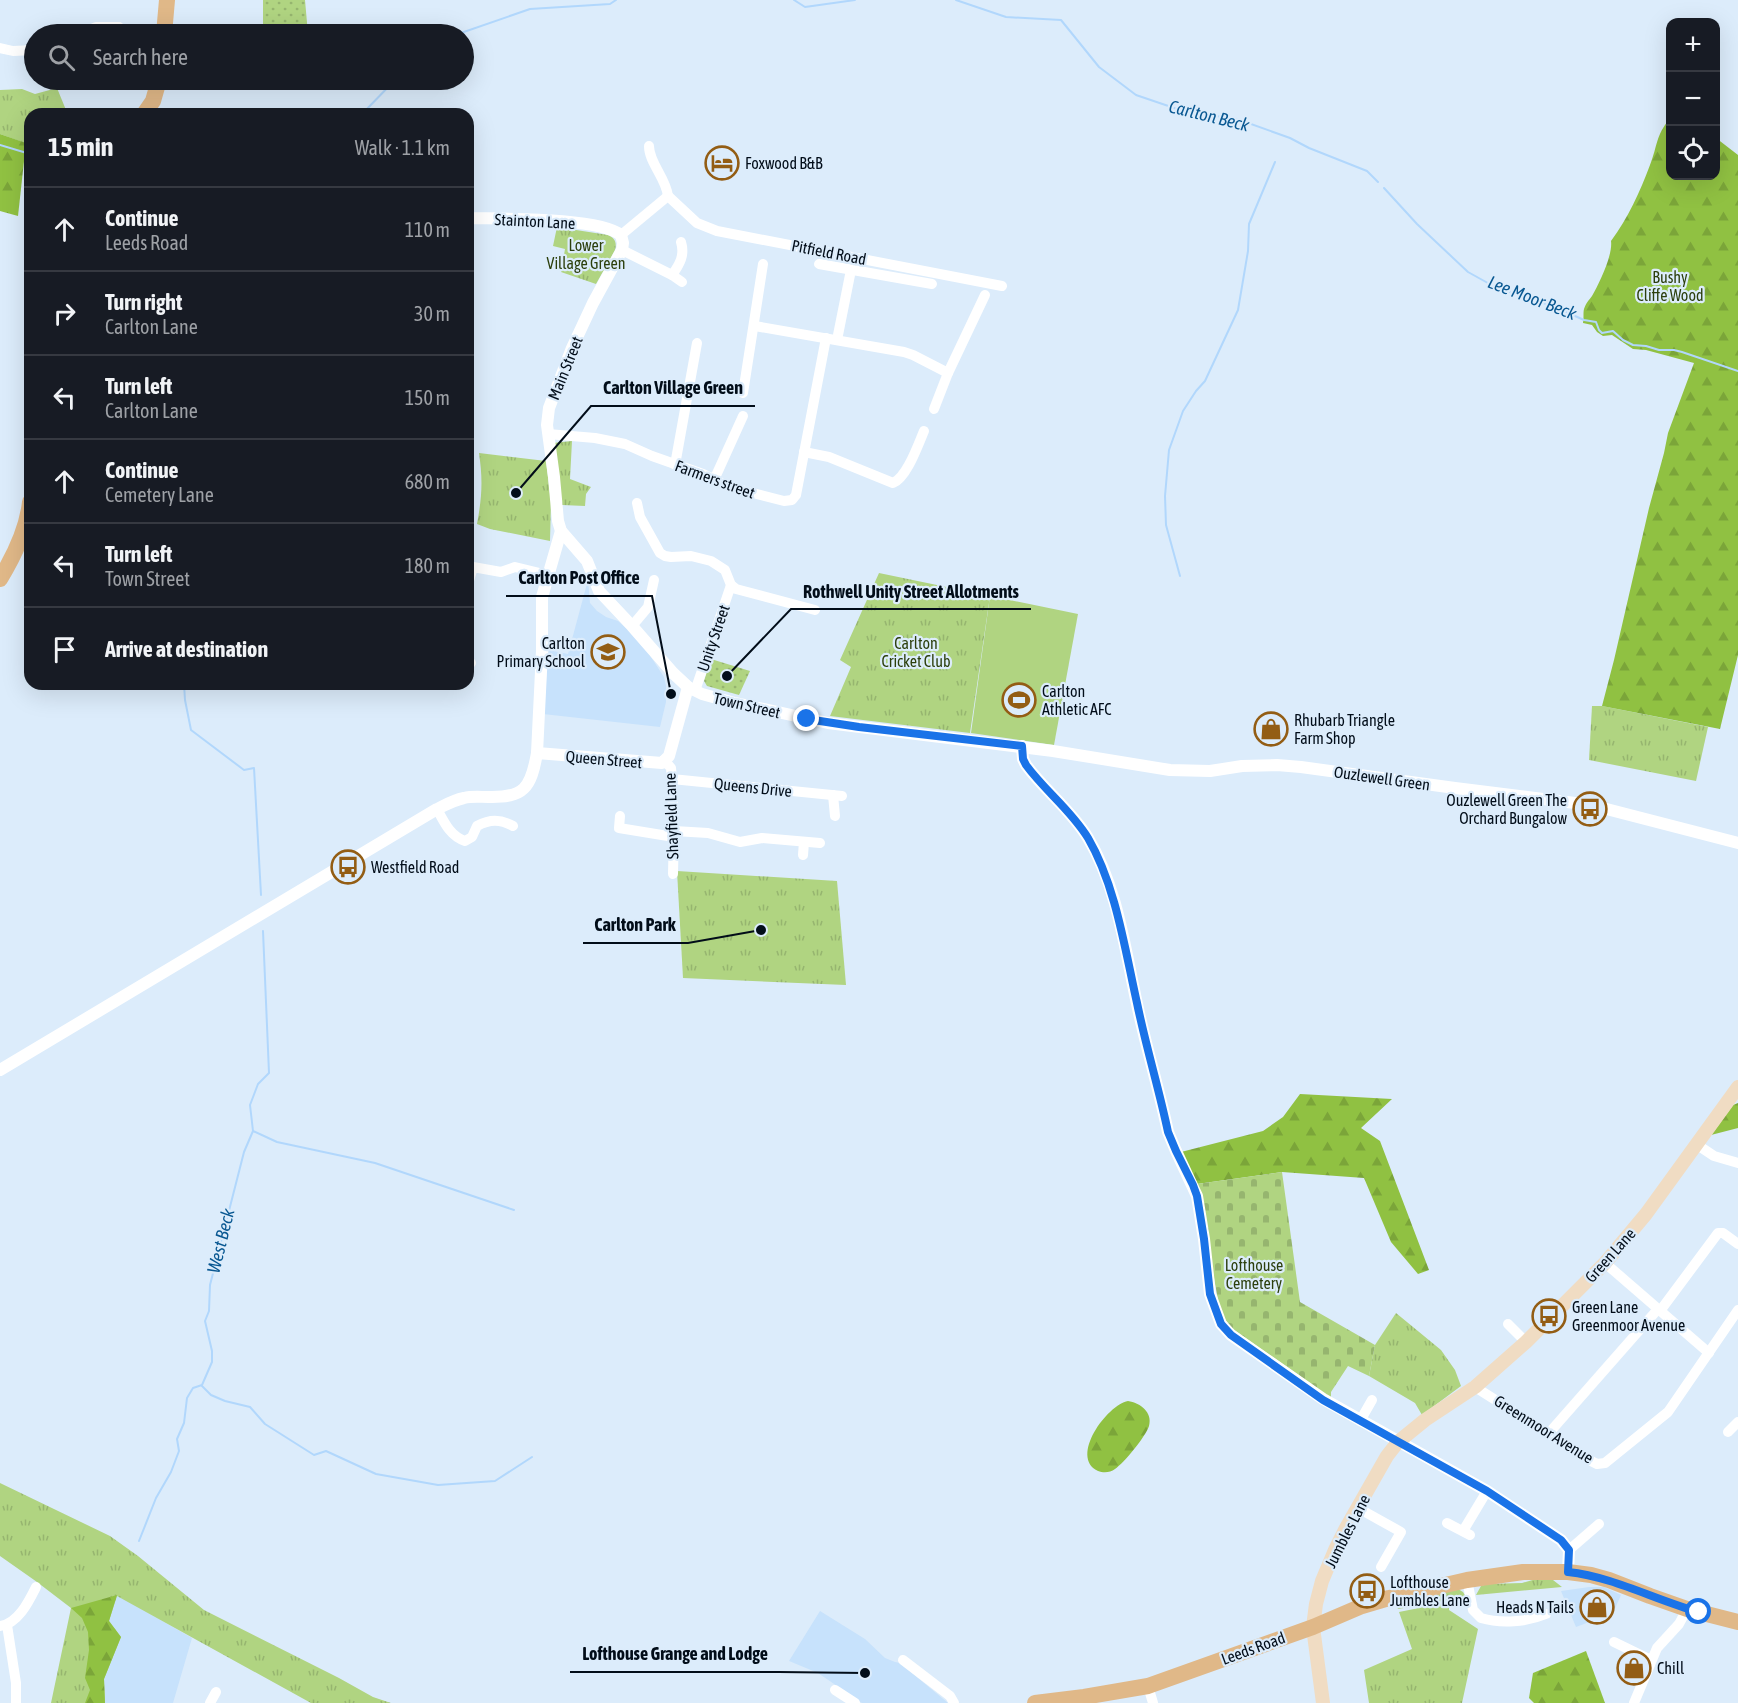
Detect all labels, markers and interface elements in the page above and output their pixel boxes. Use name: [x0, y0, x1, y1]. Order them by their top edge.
map controls: [1666, 18, 1720, 180]
button: +: [1666, 18, 1720, 72]
search box: [24, 24, 474, 90]
icon: search: [45, 41, 78, 74]
text: Search here: [93, 44, 188, 70]
button: −: [1666, 72, 1720, 126]
water label: Carlton Beck: [1167, 95, 1253, 136]
button: locate: [1666, 126, 1720, 180]
text: 15 min: [48, 132, 113, 162]
text: Walk · 1.1 km: [355, 136, 450, 159]
hotel icon: Foxwood B&B: [704, 145, 740, 181]
place label: Foxwood B&B: [745, 154, 823, 172]
text: Continue: [105, 205, 179, 231]
street label: Stainton Lane: [494, 210, 576, 232]
icon: ahead: [48, 213, 81, 246]
text: 110 m: [405, 218, 450, 241]
text: Leeds Road: [105, 231, 188, 254]
park label: Lower Village Green: [547, 236, 625, 273]
street label: Pitfield Road: [790, 236, 868, 268]
park label: Bushy Cliffe Wood: [1637, 268, 1704, 304]
water label: Lee Moor Beck: [1485, 271, 1580, 324]
text: Turn right: [105, 289, 182, 315]
icon: right: [48, 297, 81, 330]
text: 30 m: [414, 302, 450, 325]
text: Carlton Lane: [105, 315, 198, 338]
street label: Main Street: [544, 333, 586, 402]
callout: Carlton Village Green: [591, 370, 755, 406]
text: Turn left: [105, 373, 172, 399]
text: Carlton Village Green: [603, 377, 743, 398]
icon: left: [48, 381, 81, 414]
text: 150 m: [405, 386, 450, 409]
text: Carlton Lane: [105, 399, 198, 422]
street label: Farmers street: [673, 456, 758, 502]
text: Continue: [105, 457, 179, 483]
icon: ahead: [48, 465, 81, 498]
text: 680 m: [405, 470, 450, 493]
text: Cemetery Lane: [105, 483, 214, 506]
text: Turn left: [105, 541, 172, 567]
icon: left: [48, 549, 81, 582]
text: 180 m: [405, 554, 450, 577]
callout: Carlton Post Office: [506, 560, 652, 596]
text: Town Street: [105, 567, 190, 590]
text: Carlton Post Office: [518, 567, 640, 588]
callout: Rothwell Unity Street Allotments: [791, 573, 1031, 609]
text: Rothwell Unity Street Allotments: [803, 581, 1020, 602]
street label: Unity Street: [693, 602, 734, 674]
icon: arrive: [48, 633, 81, 666]
place label: Carlton Primary School: [497, 634, 586, 671]
school or university icon: Carlton Primary School: [590, 634, 626, 670]
park label: Carlton Cricket Club: [881, 634, 951, 670]
text: Arrive at destination: [105, 636, 268, 662]
sports icon: Carlton Athletic AFC: [1001, 682, 1037, 718]
place label: Carlton Athletic AFC: [1042, 682, 1111, 718]
street label: Town Street: [712, 689, 783, 722]
route end: [793, 705, 819, 731]
shop icon: Rhubarb Triangle Farm Shop: [1253, 711, 1289, 747]
place label: Rhubarb Triangle Farm Shop: [1294, 711, 1395, 748]
street label: Queen Street: [565, 747, 643, 771]
street label: Ouzlewell Green: [1333, 762, 1431, 794]
street label: Shayfield Lane: [660, 772, 683, 859]
street label: Queens Drive: [713, 774, 793, 800]
place label: Ouzlewell Green The Orchard Bungalow: [1446, 791, 1567, 828]
bus stop icon: Ouzlewell Green The Orchard Bungalow: [1572, 791, 1608, 827]
bus stop icon: Westfield Road: [330, 849, 366, 885]
place label: Westfield Road: [371, 858, 459, 876]
callout: Carlton Park: [583, 907, 688, 943]
text: Carlton Park: [594, 914, 677, 935]
water label: West Beck: [202, 1205, 239, 1275]
street label: Green Lane: [1581, 1224, 1639, 1286]
park label: Lofthouse Cemetery: [1225, 1256, 1283, 1293]
bus stop icon: Green Lane Greenmoor Avenue: [1531, 1298, 1567, 1334]
place label: Green Lane Greenmoor Avenue: [1572, 1298, 1685, 1334]
street label: Greenmoor Avenue: [1491, 1391, 1597, 1467]
street label: Jumbles Lane: [1321, 1491, 1373, 1571]
bus stop icon: Lofthouse Jumbles Lane: [1349, 1573, 1385, 1609]
place label: Lofthouse Jumbles Lane: [1390, 1573, 1470, 1609]
shop icon: Heads N Tails: [1579, 1589, 1615, 1625]
place label: Heads N Tails: [1496, 1598, 1574, 1616]
route start: [1685, 1598, 1711, 1624]
street label: Leeds Road: [1219, 1628, 1287, 1668]
callout: Lofthouse Grange and Lodge: [570, 1636, 779, 1672]
text: Lofthouse Grange and Lodge: [582, 1643, 768, 1664]
shop icon: Chill: [1616, 1650, 1652, 1686]
place label: Chill: [1657, 1659, 1685, 1677]

